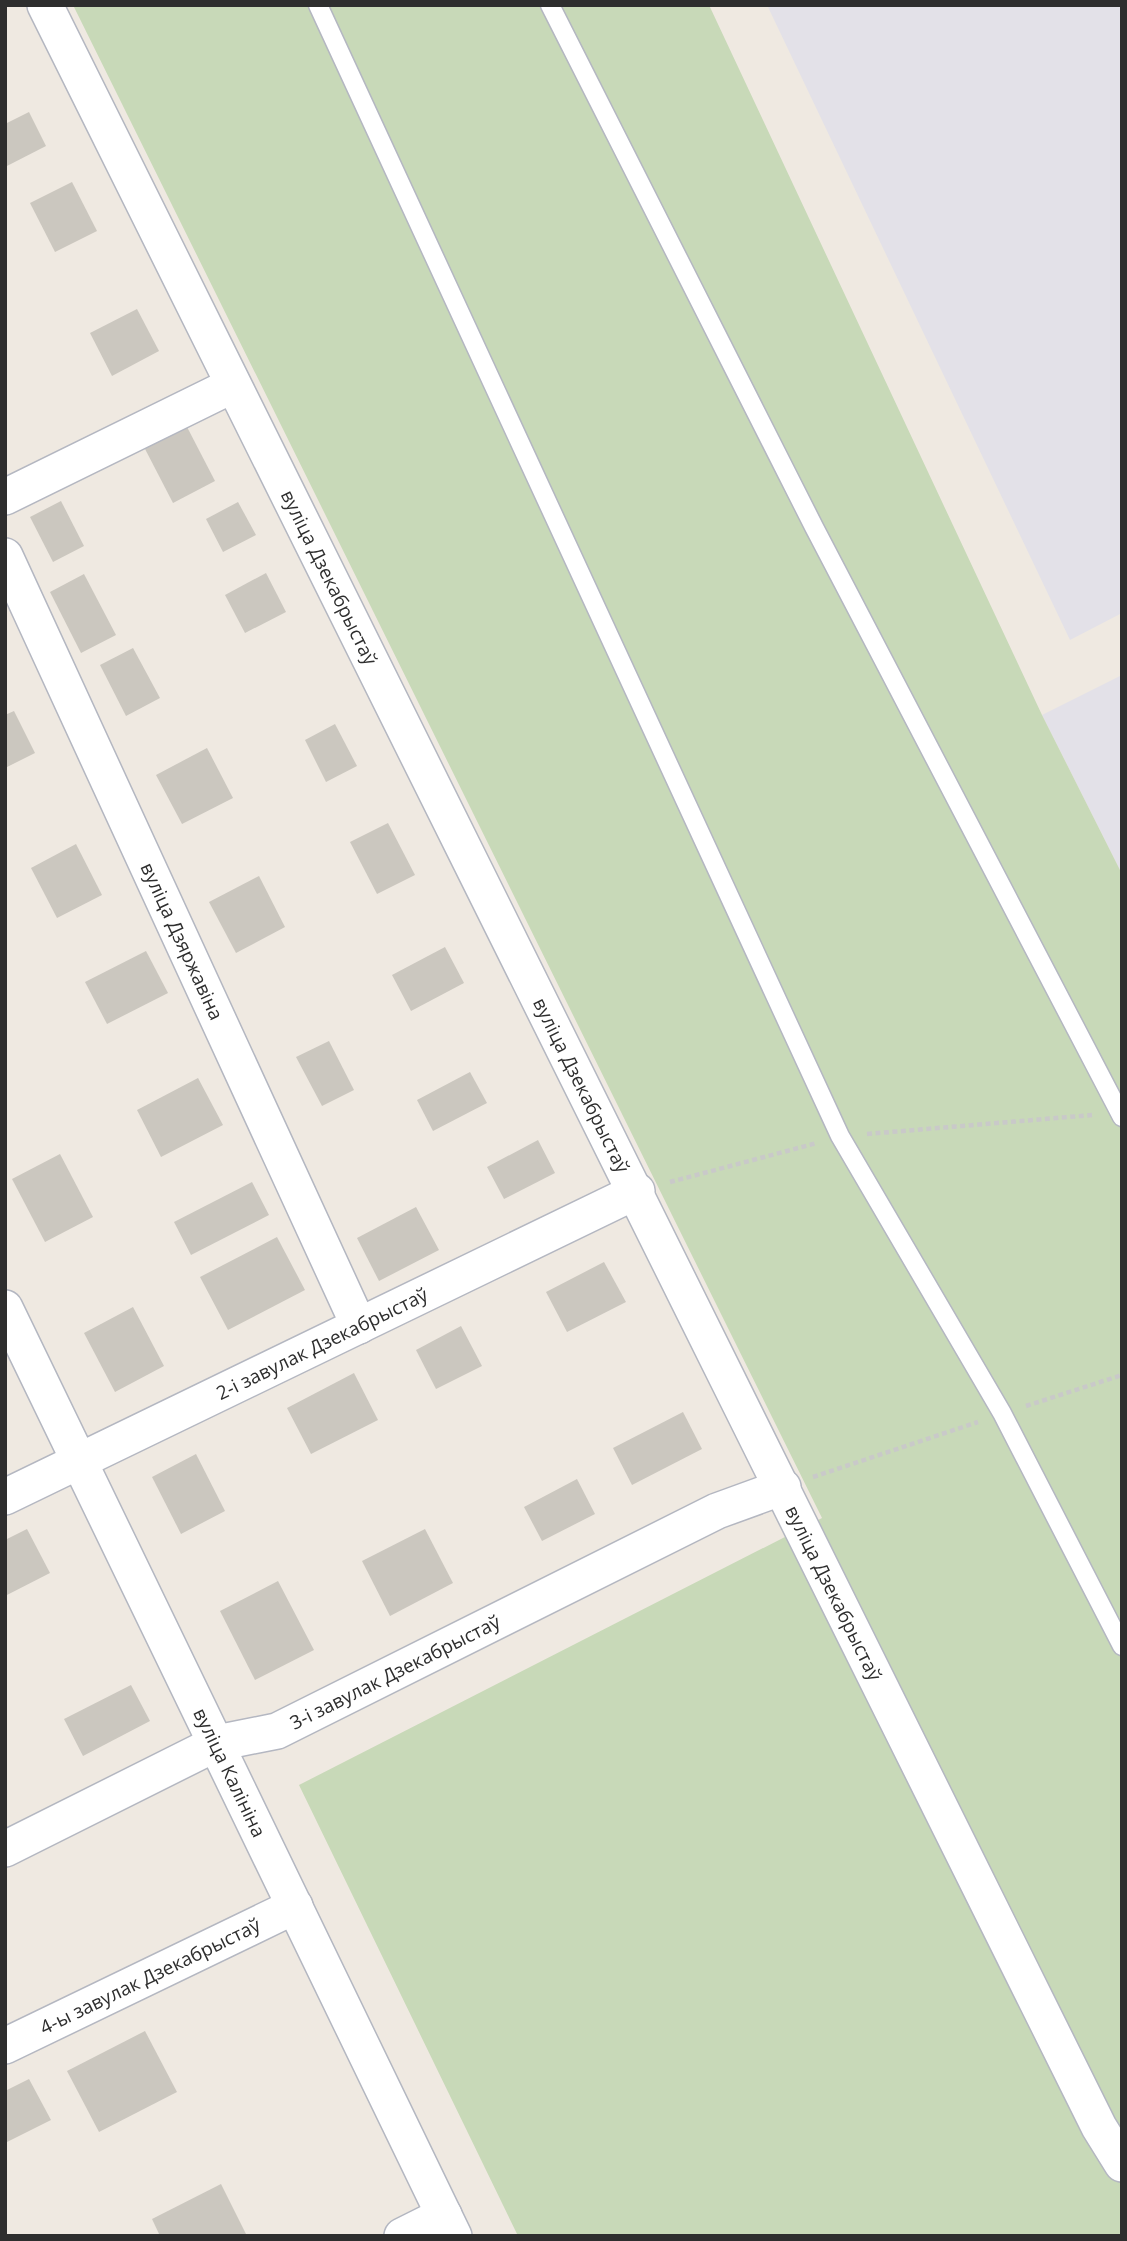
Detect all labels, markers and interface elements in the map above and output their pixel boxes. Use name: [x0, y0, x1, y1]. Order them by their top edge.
street label: вуліца Дзекабрыстаў: [275, 485, 384, 670]
street label: вуліца Дзяржавіна: [135, 858, 230, 1024]
street label: вуліца Дзекабрыстаў: [527, 993, 636, 1177]
street label: 2-і завулак Дзекабрыстаў: [212, 1281, 432, 1406]
street label: вуліца Дзекабрыстаў: [779, 1501, 888, 1685]
street label: 3-і завулак Дзекабрыстаў: [285, 1608, 505, 1736]
street label: вуліца Калініна: [187, 1703, 272, 1842]
street label: 4-ы завулак Дзекабрыстаў: [35, 1912, 265, 2040]

